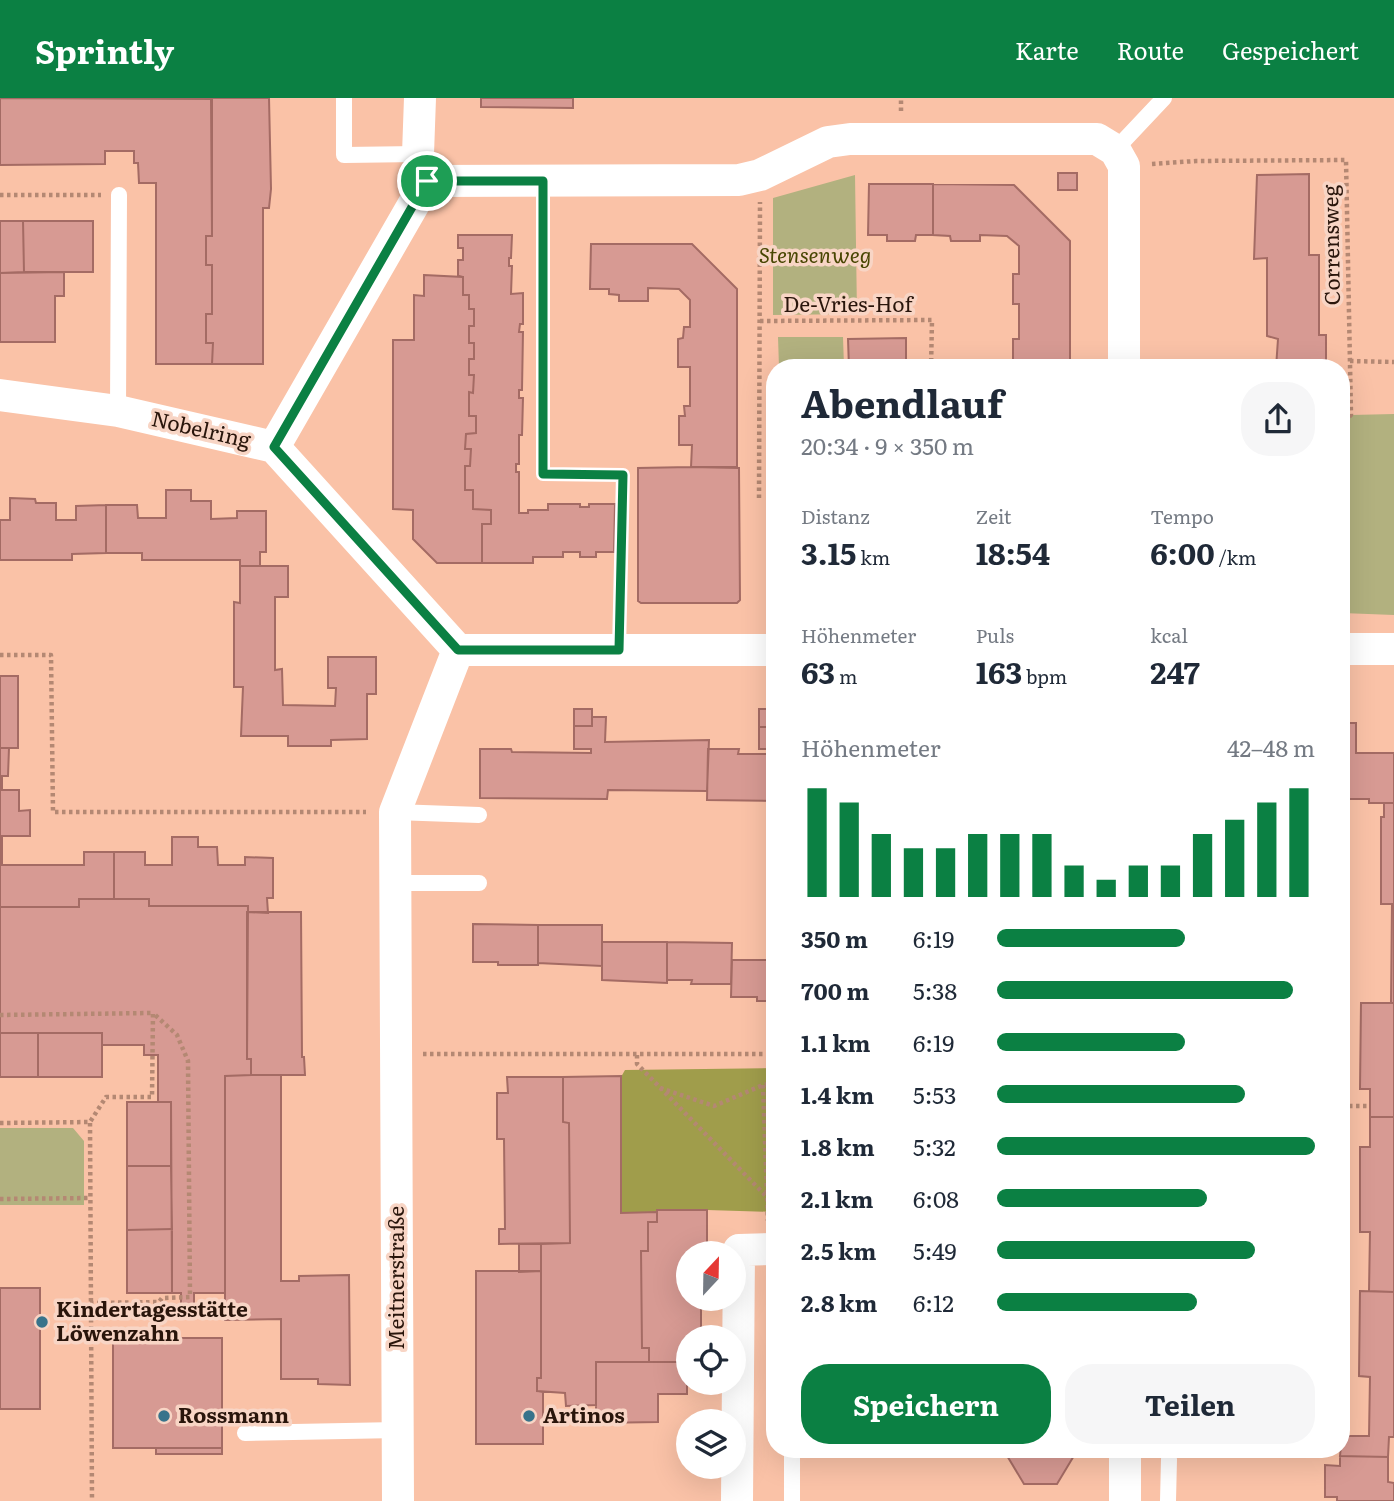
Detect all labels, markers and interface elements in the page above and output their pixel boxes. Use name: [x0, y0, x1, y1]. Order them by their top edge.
text: Sprintly: [35, 25, 174, 74]
text: Karte: [1015, 32, 1079, 67]
text: Route: [1117, 32, 1184, 67]
text: Gespeichert: [1222, 32, 1359, 67]
pin: [397, 151, 457, 211]
icon: arrive: [408, 162, 446, 200]
street label: Corrensweg: [1313, 184, 1346, 306]
park label: Stensenweg: [759, 238, 871, 269]
street label: De-Vries-Hof: [783, 287, 915, 318]
text: Abendlauf: [801, 373, 1003, 430]
button: share: [1241, 382, 1315, 456]
street label: Nobelring: [149, 401, 255, 454]
text: 20:34 · 9 × 350 m: [801, 428, 974, 462]
text: Distanz: [801, 502, 870, 530]
text: Zeit: [976, 502, 1011, 530]
text: Tempo: [1150, 502, 1214, 530]
text: 3.15: [801, 530, 856, 574]
text: 18:54: [976, 530, 1050, 574]
text: 6:00: [1150, 530, 1215, 574]
text: km: [856, 543, 890, 571]
text: /km: [1215, 543, 1257, 571]
text: Höhenmeter: [801, 621, 916, 649]
text: Puls: [976, 621, 1014, 649]
text: kcal: [1150, 621, 1188, 649]
text: 63: [801, 649, 835, 693]
text: 163: [976, 649, 1022, 693]
text: 247: [1150, 649, 1200, 693]
text: m: [835, 662, 857, 690]
text: bpm: [1022, 662, 1067, 690]
text: Höhenmeter: [801, 730, 941, 764]
text: 42–48 m: [1227, 730, 1315, 764]
text: 350 m: [801, 921, 868, 955]
text: 6:19: [913, 921, 954, 955]
text: 700 m: [801, 973, 869, 1007]
text: 5:38: [913, 973, 957, 1007]
text: 1.1 km: [801, 1025, 871, 1059]
text: 6:19: [913, 1025, 954, 1059]
text: 1.4 km: [801, 1077, 874, 1111]
text: 5:53: [913, 1077, 957, 1111]
text: 1.8 km: [801, 1129, 875, 1163]
text: 5:32: [913, 1129, 956, 1163]
text: 2.1 km: [801, 1181, 873, 1215]
text: 6:08: [913, 1181, 959, 1215]
street label: Meitnerstraße: [379, 1206, 410, 1350]
text: 2.5 km: [801, 1233, 876, 1267]
text: 5:49: [913, 1233, 957, 1267]
north arrow: [676, 1241, 746, 1311]
map controls: [676, 1241, 746, 1479]
text: 2.8 km: [801, 1285, 877, 1319]
text: 6:12: [913, 1285, 954, 1319]
place label: Kindertagesstätte Löwenzahn: [56, 1292, 248, 1347]
marker: Kindertagesstätte Löwenzahn: [34, 1314, 50, 1330]
button: locate: [676, 1325, 746, 1395]
button: Speichern: [801, 1364, 1051, 1444]
button: Teilen: [1065, 1364, 1315, 1444]
place label: Rossmann: [178, 1398, 289, 1429]
place label: Artinos: [543, 1398, 625, 1429]
marker: Rossmann: [156, 1408, 172, 1424]
marker: Artinos: [521, 1408, 537, 1424]
button: layers: [676, 1409, 746, 1479]

